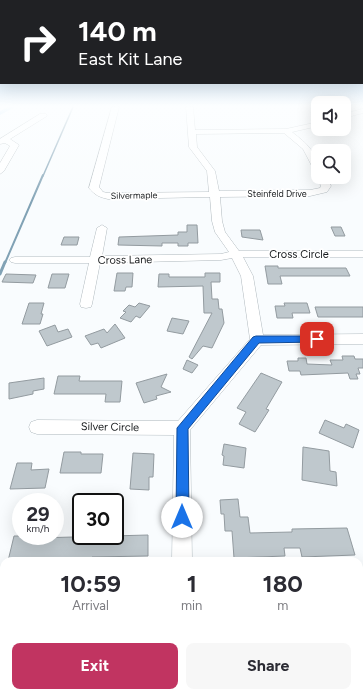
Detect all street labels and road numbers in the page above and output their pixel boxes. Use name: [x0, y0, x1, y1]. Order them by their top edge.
street label: Steinfeld Drive: [247, 188, 307, 199]
street label: Silvermaple: [111, 189, 157, 201]
street label: Cross Circle: [269, 248, 329, 261]
street label: Cross Lane: [98, 253, 152, 267]
street label: Silver Circle: [81, 420, 139, 434]

